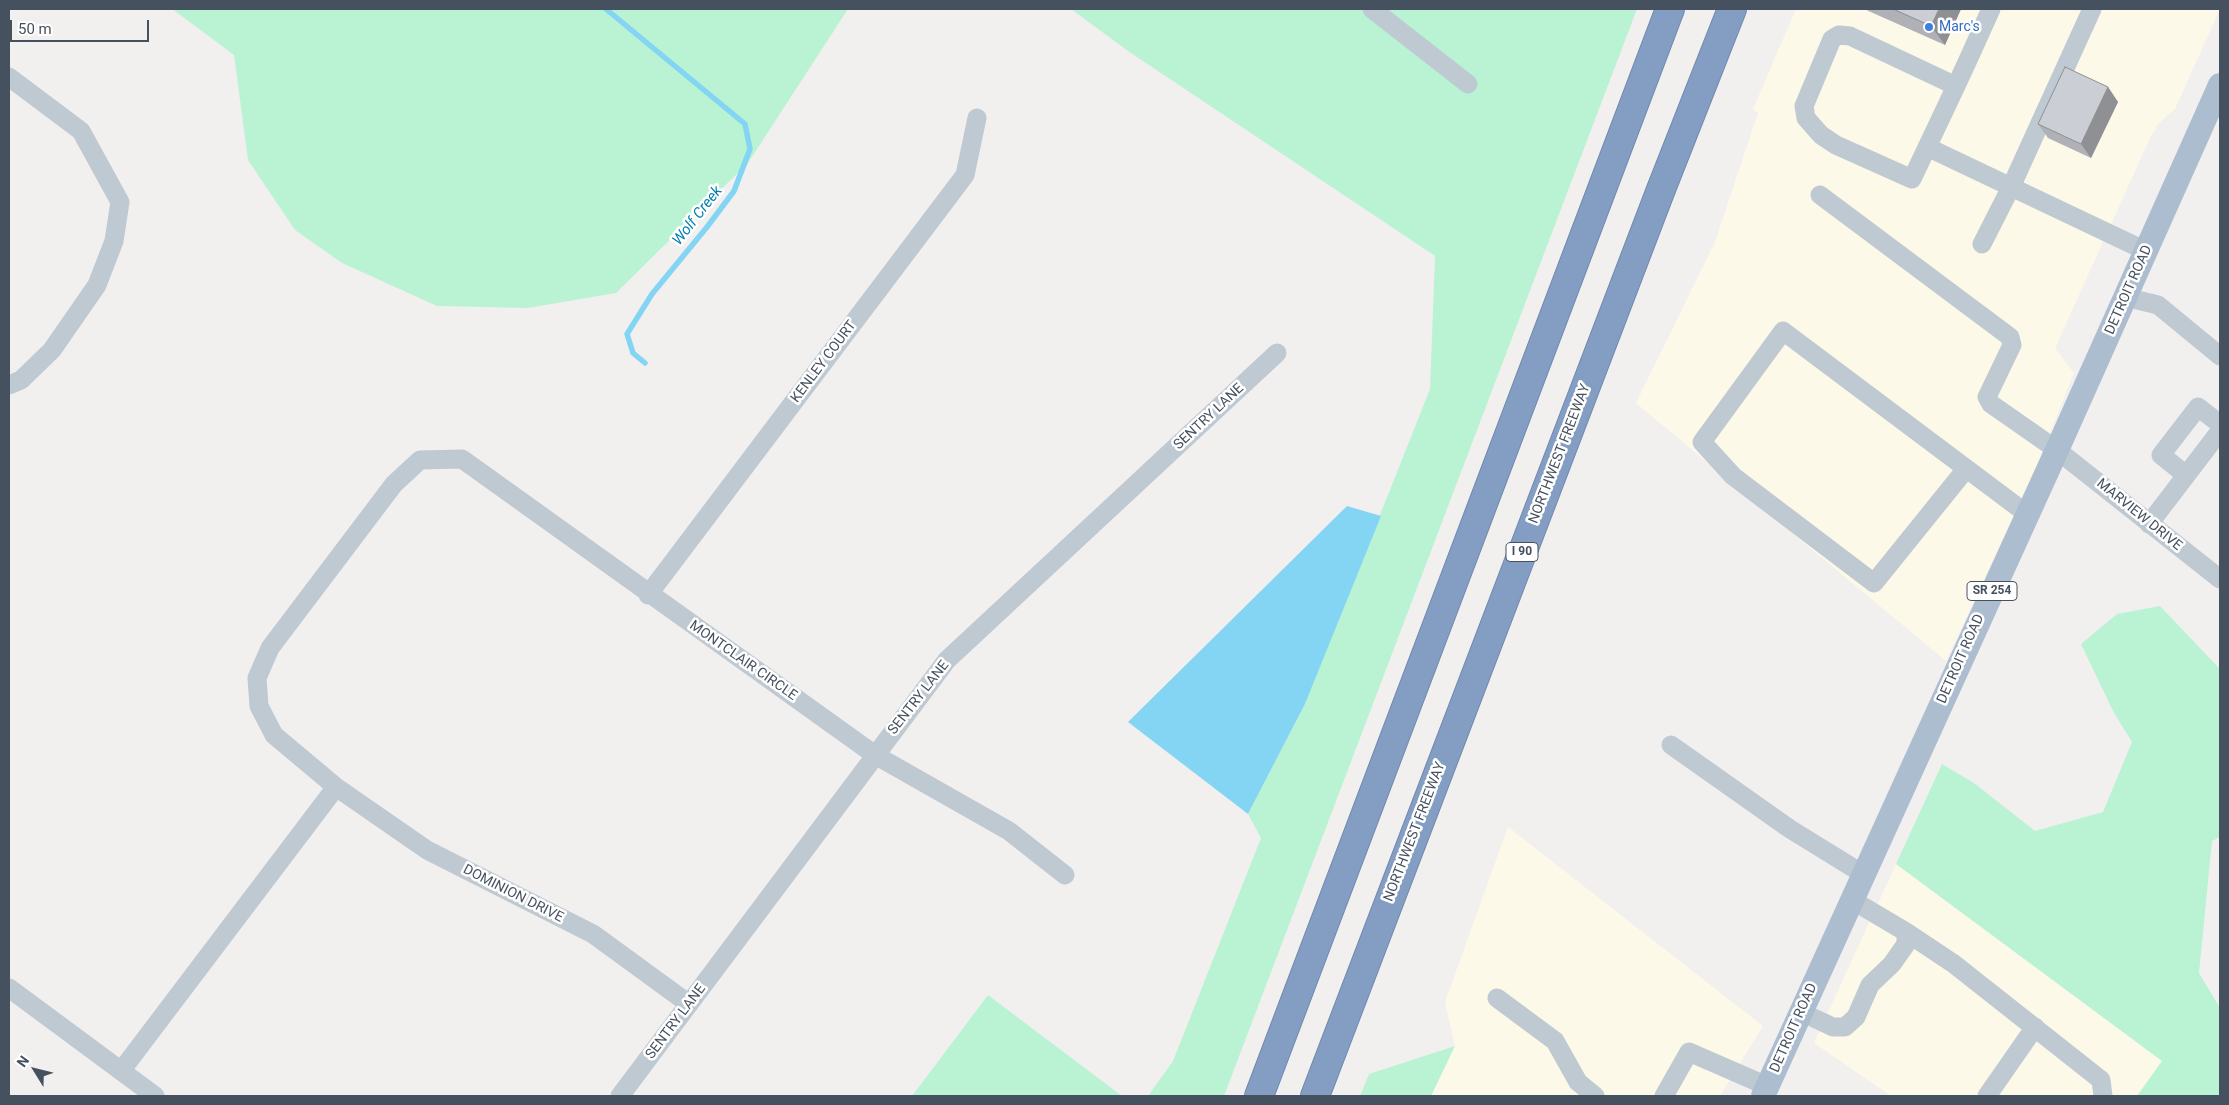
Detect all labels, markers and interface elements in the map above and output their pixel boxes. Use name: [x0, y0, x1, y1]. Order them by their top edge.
scale bar: [12, 10, 151, 42]
place label: Marc's: [1939, 19, 1980, 35]
text: 50 m: [18, 20, 52, 38]
marker: Marc's: [1923, 21, 1935, 33]
water label: Wolf Creek: [669, 183, 727, 249]
street label: DETROIT ROAD: [2102, 243, 2156, 337]
street label: KENLEY COURT: [788, 318, 860, 406]
street label: SENTRY LANE: [1171, 380, 1247, 454]
street label: NORTHWEST FREEWAY: [1526, 382, 1594, 526]
street label: MARVIEW DRIVE: [2093, 475, 2185, 555]
road number: I 90: [1506, 542, 1538, 562]
road number: SR 254: [1967, 582, 2017, 600]
street label: DETROIT ROAD: [1934, 612, 1988, 706]
street label: MONTCLAIR CIRCLE: [686, 617, 800, 705]
street label: SENTRY LANE: [885, 658, 953, 738]
street label: NORTHWEST FREEWAY: [1381, 760, 1449, 904]
street label: DOMINION DRIVE: [460, 861, 566, 927]
street label: SENTRY LANE: [642, 981, 710, 1063]
street label: DETROIT ROAD: [1767, 981, 1821, 1075]
north arrow: [10, 1045, 60, 1095]
text: N: [13, 1052, 32, 1070]

